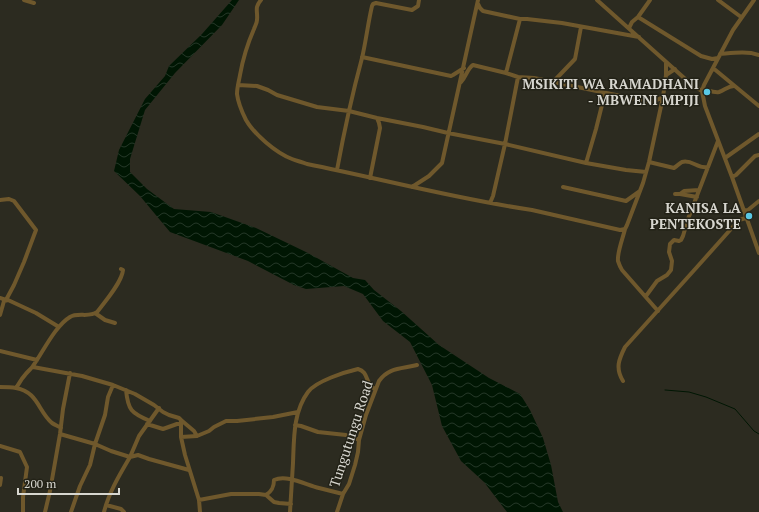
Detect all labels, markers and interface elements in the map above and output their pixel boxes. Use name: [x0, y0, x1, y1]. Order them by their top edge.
place label: MSIKITI WA RAMADHANI - MBWENI MPIJI: [522, 74, 699, 109]
marker: MSIKITI WA RAMADHANI - MBWENI MPIJI: [702, 87, 712, 97]
place label: KANISA LA PENTEKOSTE: [650, 198, 742, 233]
marker: KANISA LA PENTEKOSTE: [744, 211, 754, 221]
street label: Tungutungu Road: [324, 378, 377, 490]
scale bar: [18, 470, 119, 496]
text: 200 m: [24, 476, 57, 491]

